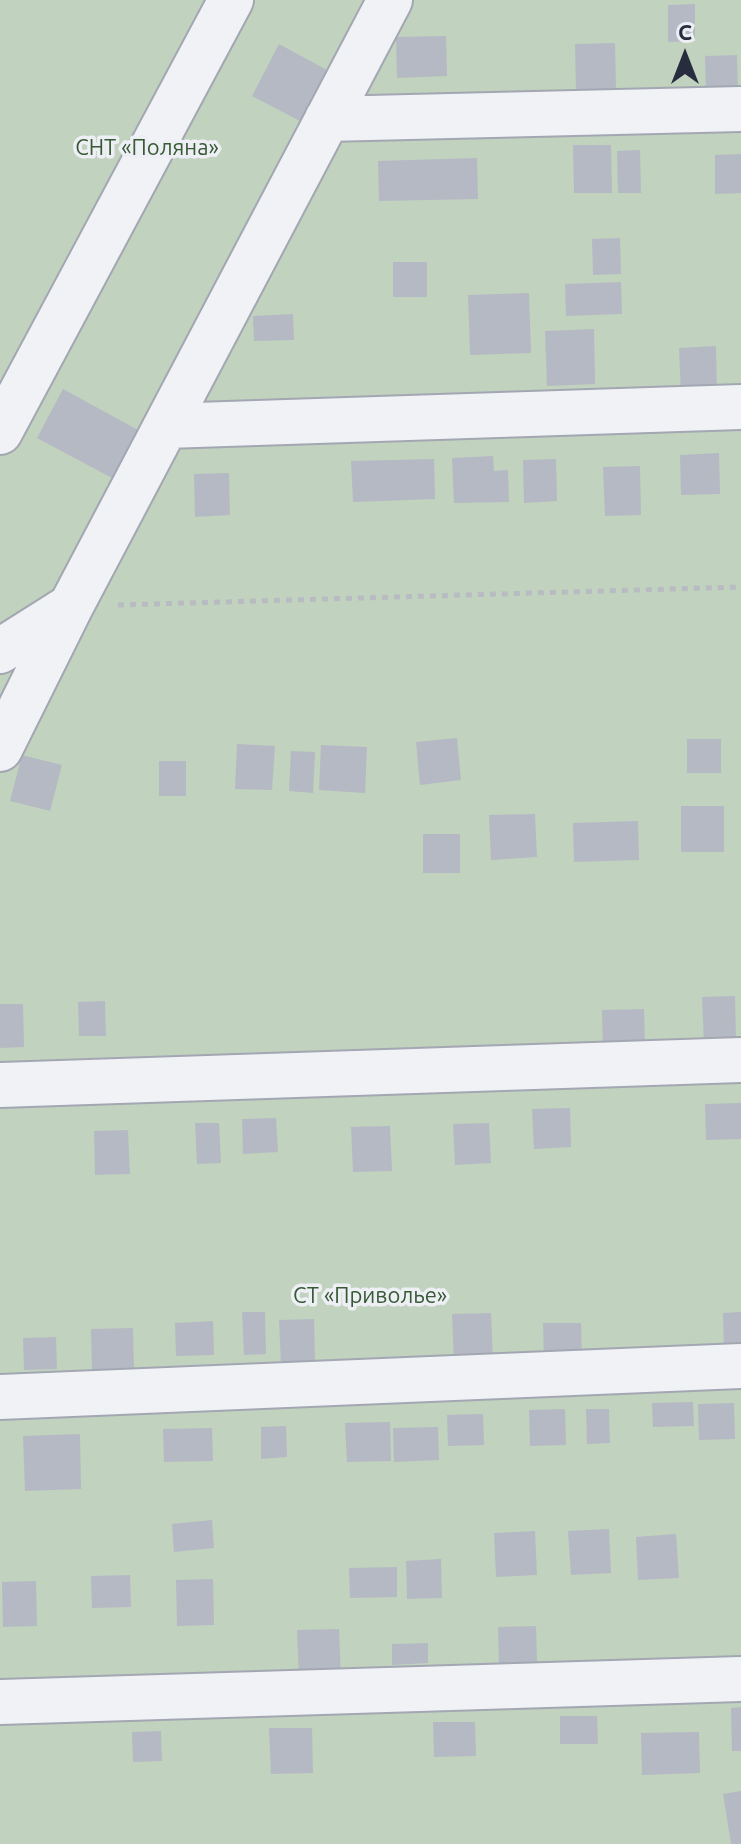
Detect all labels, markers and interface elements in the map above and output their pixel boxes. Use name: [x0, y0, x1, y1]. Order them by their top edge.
north arrow: [645, 16, 725, 96]
text: С: [678, 19, 692, 44]
park label: СНТ «Поляна»: [75, 135, 219, 161]
park label: СТ «Приволье»: [293, 1283, 447, 1309]

